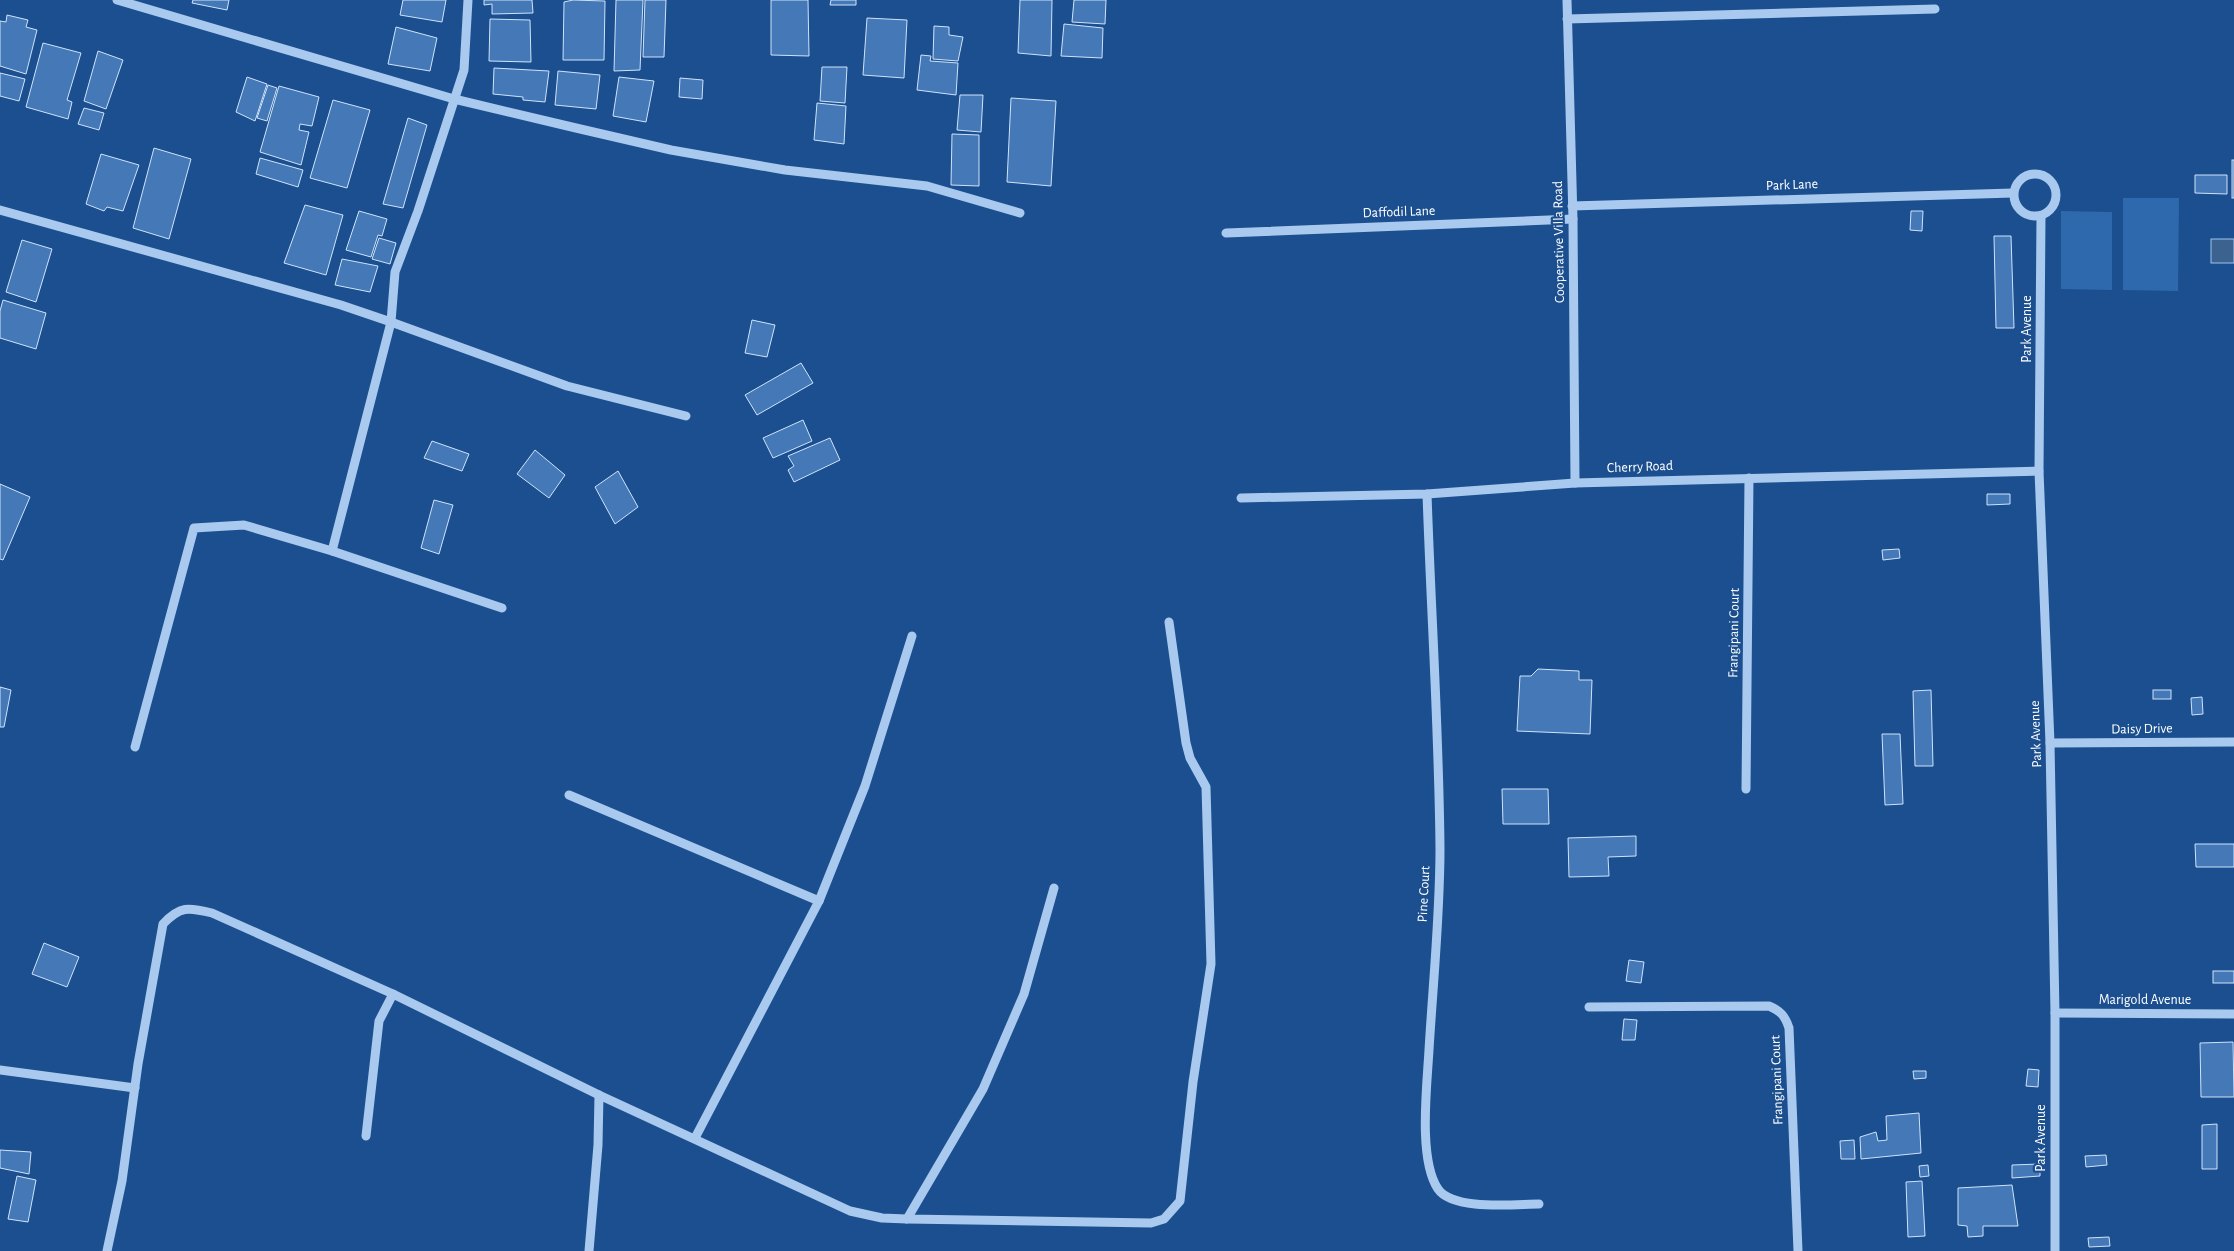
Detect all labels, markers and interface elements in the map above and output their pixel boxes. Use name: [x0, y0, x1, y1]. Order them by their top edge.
street label: Park Lane: [1766, 177, 1818, 193]
street label: Cooperative Villa Road: [1551, 181, 1567, 303]
street label: Daffodil Lane: [1362, 204, 1436, 220]
street label: Park Avenue: [2020, 295, 2034, 363]
street label: Cherry Road: [1607, 459, 1673, 475]
street label: Frangipani Court: [1726, 587, 1742, 678]
street label: Park Avenue: [2028, 700, 2044, 768]
street label: Daisy Drive: [2111, 721, 2173, 737]
street label: Pine Court: [1416, 865, 1432, 923]
street label: Marigold Avenue: [2099, 993, 2191, 1007]
street label: Frangipani Court: [1768, 1034, 1786, 1125]
street label: Park Avenue: [2034, 1104, 2048, 1172]

